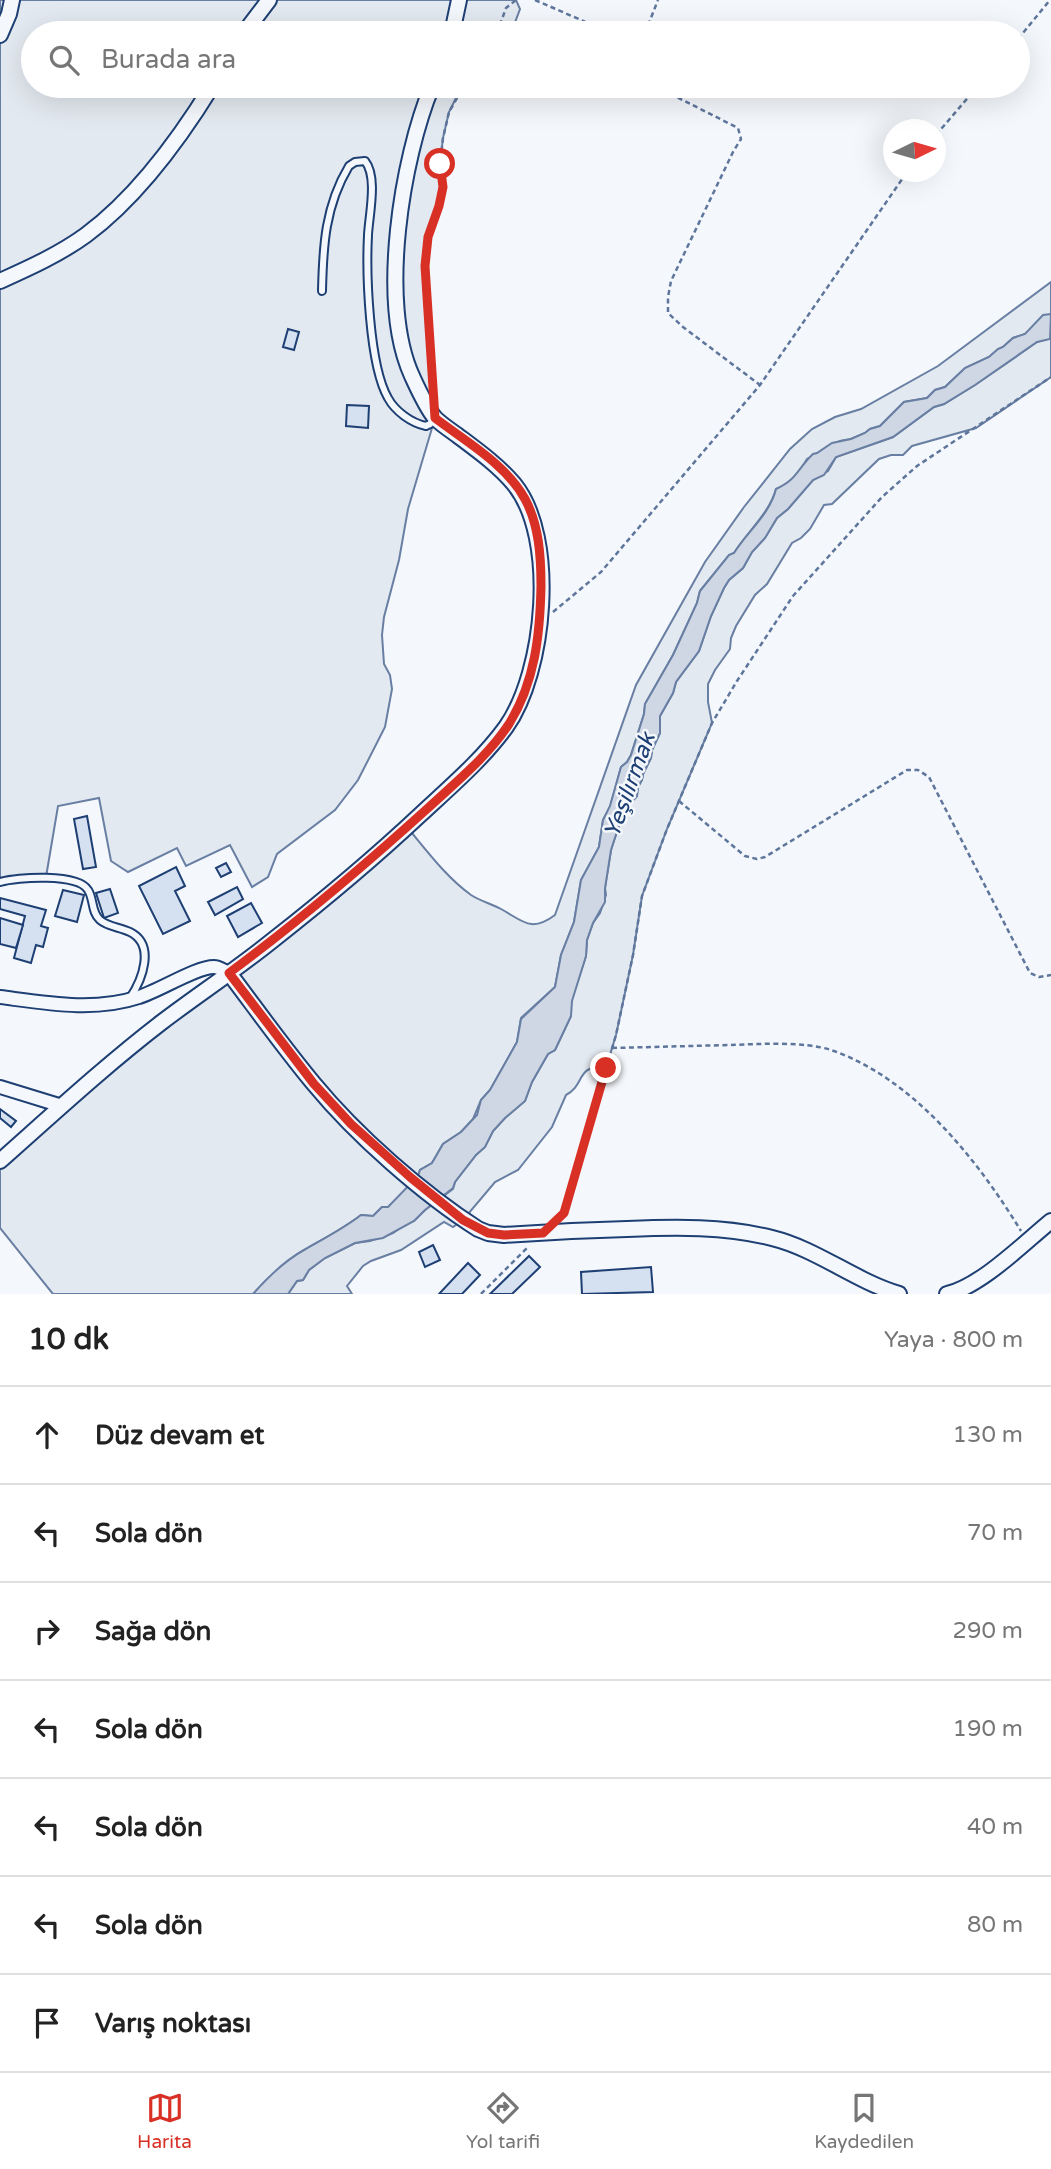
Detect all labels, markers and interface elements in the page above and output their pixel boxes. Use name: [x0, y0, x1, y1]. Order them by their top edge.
search box: [21, 21, 1030, 98]
icon: search: [45, 41, 83, 79]
text: Burada ara: [101, 44, 236, 75]
north arrow: [883, 119, 946, 182]
route start: [424, 148, 455, 179]
water label: Yeşilırmak: [598, 728, 662, 842]
route end: [590, 1052, 621, 1083]
text: 10 dk: [28, 1321, 109, 1358]
text: Yaya · 800 m: [884, 1326, 1023, 1354]
icon: ahead: [28, 1416, 66, 1454]
text: Düz devam et: [95, 1420, 264, 1451]
text: 130 m: [953, 1421, 1023, 1449]
icon: left: [28, 1514, 66, 1552]
text: Sola dön: [95, 1518, 203, 1549]
text: 70 m: [967, 1519, 1023, 1547]
icon: right: [28, 1612, 66, 1650]
text: Sağa dön: [95, 1616, 211, 1647]
text: 290 m: [953, 1617, 1023, 1645]
icon: left: [28, 1710, 66, 1748]
text: Sola dön: [95, 1714, 203, 1745]
text: 190 m: [953, 1715, 1023, 1743]
icon: left: [28, 1808, 66, 1846]
text: Sola dön: [95, 1812, 203, 1843]
text: 40 m: [967, 1813, 1023, 1841]
icon: left: [28, 1906, 66, 1944]
text: Sola dön: [95, 1910, 203, 1941]
text: 80 m: [967, 1911, 1023, 1939]
icon: arrive: [28, 2004, 66, 2042]
text: Varış noktası: [95, 2008, 251, 2039]
tab: Harita: [137, 2089, 192, 2153]
tab: Yol tarifi: [466, 2089, 540, 2153]
tab: Kaydedilen: [814, 2089, 914, 2153]

